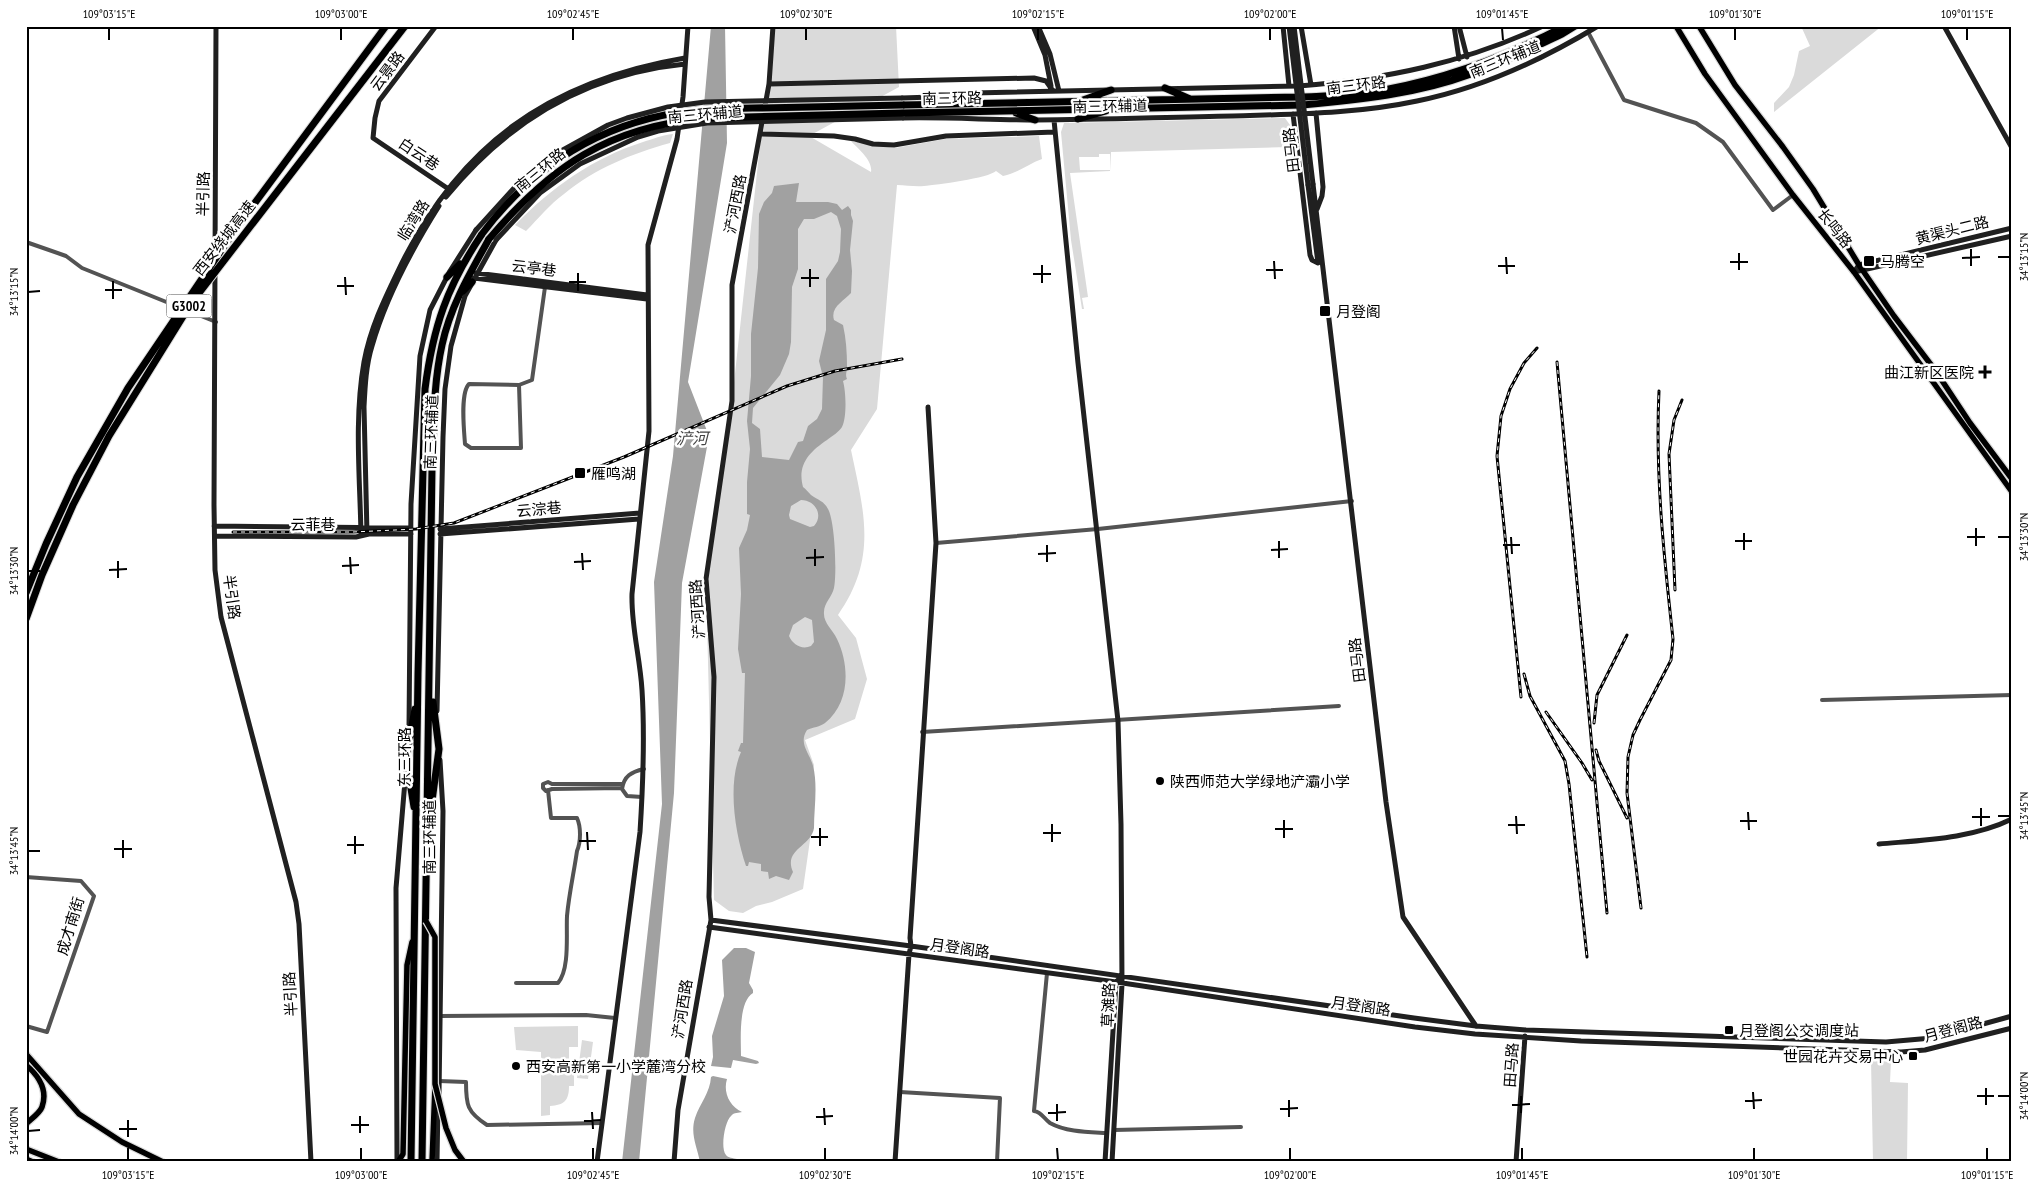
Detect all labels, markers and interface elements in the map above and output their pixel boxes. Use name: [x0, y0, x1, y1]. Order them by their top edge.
text: 109°03'15"E: [83, 6, 135, 21]
text: 109°03'00"E: [315, 6, 367, 21]
text: 109°02'45"E: [547, 6, 599, 21]
text: 109°02'30"E: [780, 6, 832, 21]
text: 109°02'15"E: [1012, 6, 1064, 21]
text: 109°02'00"E: [1244, 6, 1296, 21]
text: 109°01'45"E: [1476, 6, 1528, 21]
text: 109°01'30"E: [1709, 6, 1761, 21]
text: 109°01'15"E: [1941, 6, 1993, 21]
street label: 南三环辅道: [1467, 36, 1543, 82]
street label: 云景路: [366, 47, 408, 95]
street label: 南三环路: [1325, 72, 1387, 98]
street label: 南三环路: [922, 88, 982, 108]
street label: 南三环辅道: [1072, 96, 1148, 116]
street label: 南三环辅道: [667, 101, 743, 127]
street label: 田马路: [1279, 127, 1303, 173]
street label: 白云巷: [395, 134, 443, 174]
street label: 南三环路: [511, 144, 569, 196]
street label: 半引路: [193, 171, 213, 217]
street label: 浐河西路: [720, 173, 750, 235]
street label: 临湾路: [393, 196, 433, 244]
street label: 西安绕城高速: [189, 197, 259, 279]
street label: 长鸣路: [1814, 204, 1856, 252]
street label: 黄渠头二路: [1913, 212, 1991, 248]
text: 34°13'15"N: [2016, 233, 2031, 281]
place label: 马腾空: [1880, 252, 1925, 271]
marker: 马腾空: [1862, 254, 1876, 268]
street label: 云亭巷: [511, 256, 557, 280]
text: 34°13'15"N: [6, 268, 21, 316]
road number: G3002: [166, 294, 212, 318]
place label: 月登阁: [1336, 302, 1381, 321]
marker: 月登阁: [1318, 304, 1332, 318]
place label: 曲江新区医院: [1884, 363, 1974, 382]
marker: 曲江新区医院: [1978, 365, 1992, 379]
street label: 南三环辅道: [420, 394, 442, 470]
water label: 浐河: [676, 428, 711, 448]
place label: 雁鸣湖: [591, 464, 636, 483]
marker: 雁鸣湖: [573, 466, 587, 480]
street label: 云淙巷: [516, 498, 562, 520]
text: 34°13'30"N: [2016, 513, 2031, 561]
street label: 云菲巷: [290, 515, 336, 534]
text: 34°13'30"N: [6, 547, 21, 595]
street label: 半引路: [219, 573, 245, 621]
street label: 浐河西路: [685, 578, 709, 640]
street label: 田马路: [1345, 637, 1369, 683]
street label: 东三环路: [395, 727, 414, 787]
place label: 陕西师范大学绿地浐灞小学: [1170, 772, 1350, 791]
marker: 陕西师范大学绿地浐灞小学: [1154, 775, 1166, 787]
text: 34°13'45"N: [2016, 792, 2031, 840]
street label: 南三环辅道: [420, 799, 439, 875]
text: 34°13'45"N: [6, 827, 21, 875]
street label: 成才南街: [52, 895, 88, 957]
street label: 月登阁路: [929, 934, 991, 962]
street label: 半引路: [279, 971, 301, 1017]
street label: 浐河西路: [668, 978, 696, 1040]
street label: 草滩路: [1098, 982, 1118, 1028]
street label: 月登阁路: [1330, 992, 1392, 1020]
street label: 月登阁路: [1922, 1012, 1984, 1046]
place label: 月登阁公交调度站: [1739, 1021, 1859, 1040]
marker: 月登阁公交调度站: [1723, 1024, 1735, 1036]
street label: 田马路: [1500, 1042, 1522, 1088]
place label: 世园花卉交易中心: [1783, 1047, 1903, 1066]
marker: 世园花卉交易中心: [1907, 1050, 1919, 1062]
place label: 西安高新第一小学麓湾分校: [526, 1057, 706, 1076]
marker: 西安高新第一小学麓湾分校: [510, 1060, 522, 1072]
text: 34°14'00"N: [2016, 1072, 2031, 1120]
text: 34°14'00"N: [6, 1107, 21, 1155]
text: 109°03'15"E: [102, 1167, 154, 1182]
text: 109°03'00"E: [335, 1167, 387, 1182]
text: 109°02'45"E: [567, 1167, 619, 1182]
text: 109°02'30"E: [799, 1167, 851, 1182]
text: 109°02'15"E: [1032, 1167, 1084, 1182]
text: 109°02'00"E: [1264, 1167, 1316, 1182]
text: 109°01'45"E: [1496, 1167, 1548, 1182]
text: 109°01'30"E: [1728, 1167, 1780, 1182]
text: 109°01'15"E: [1961, 1167, 2013, 1182]

